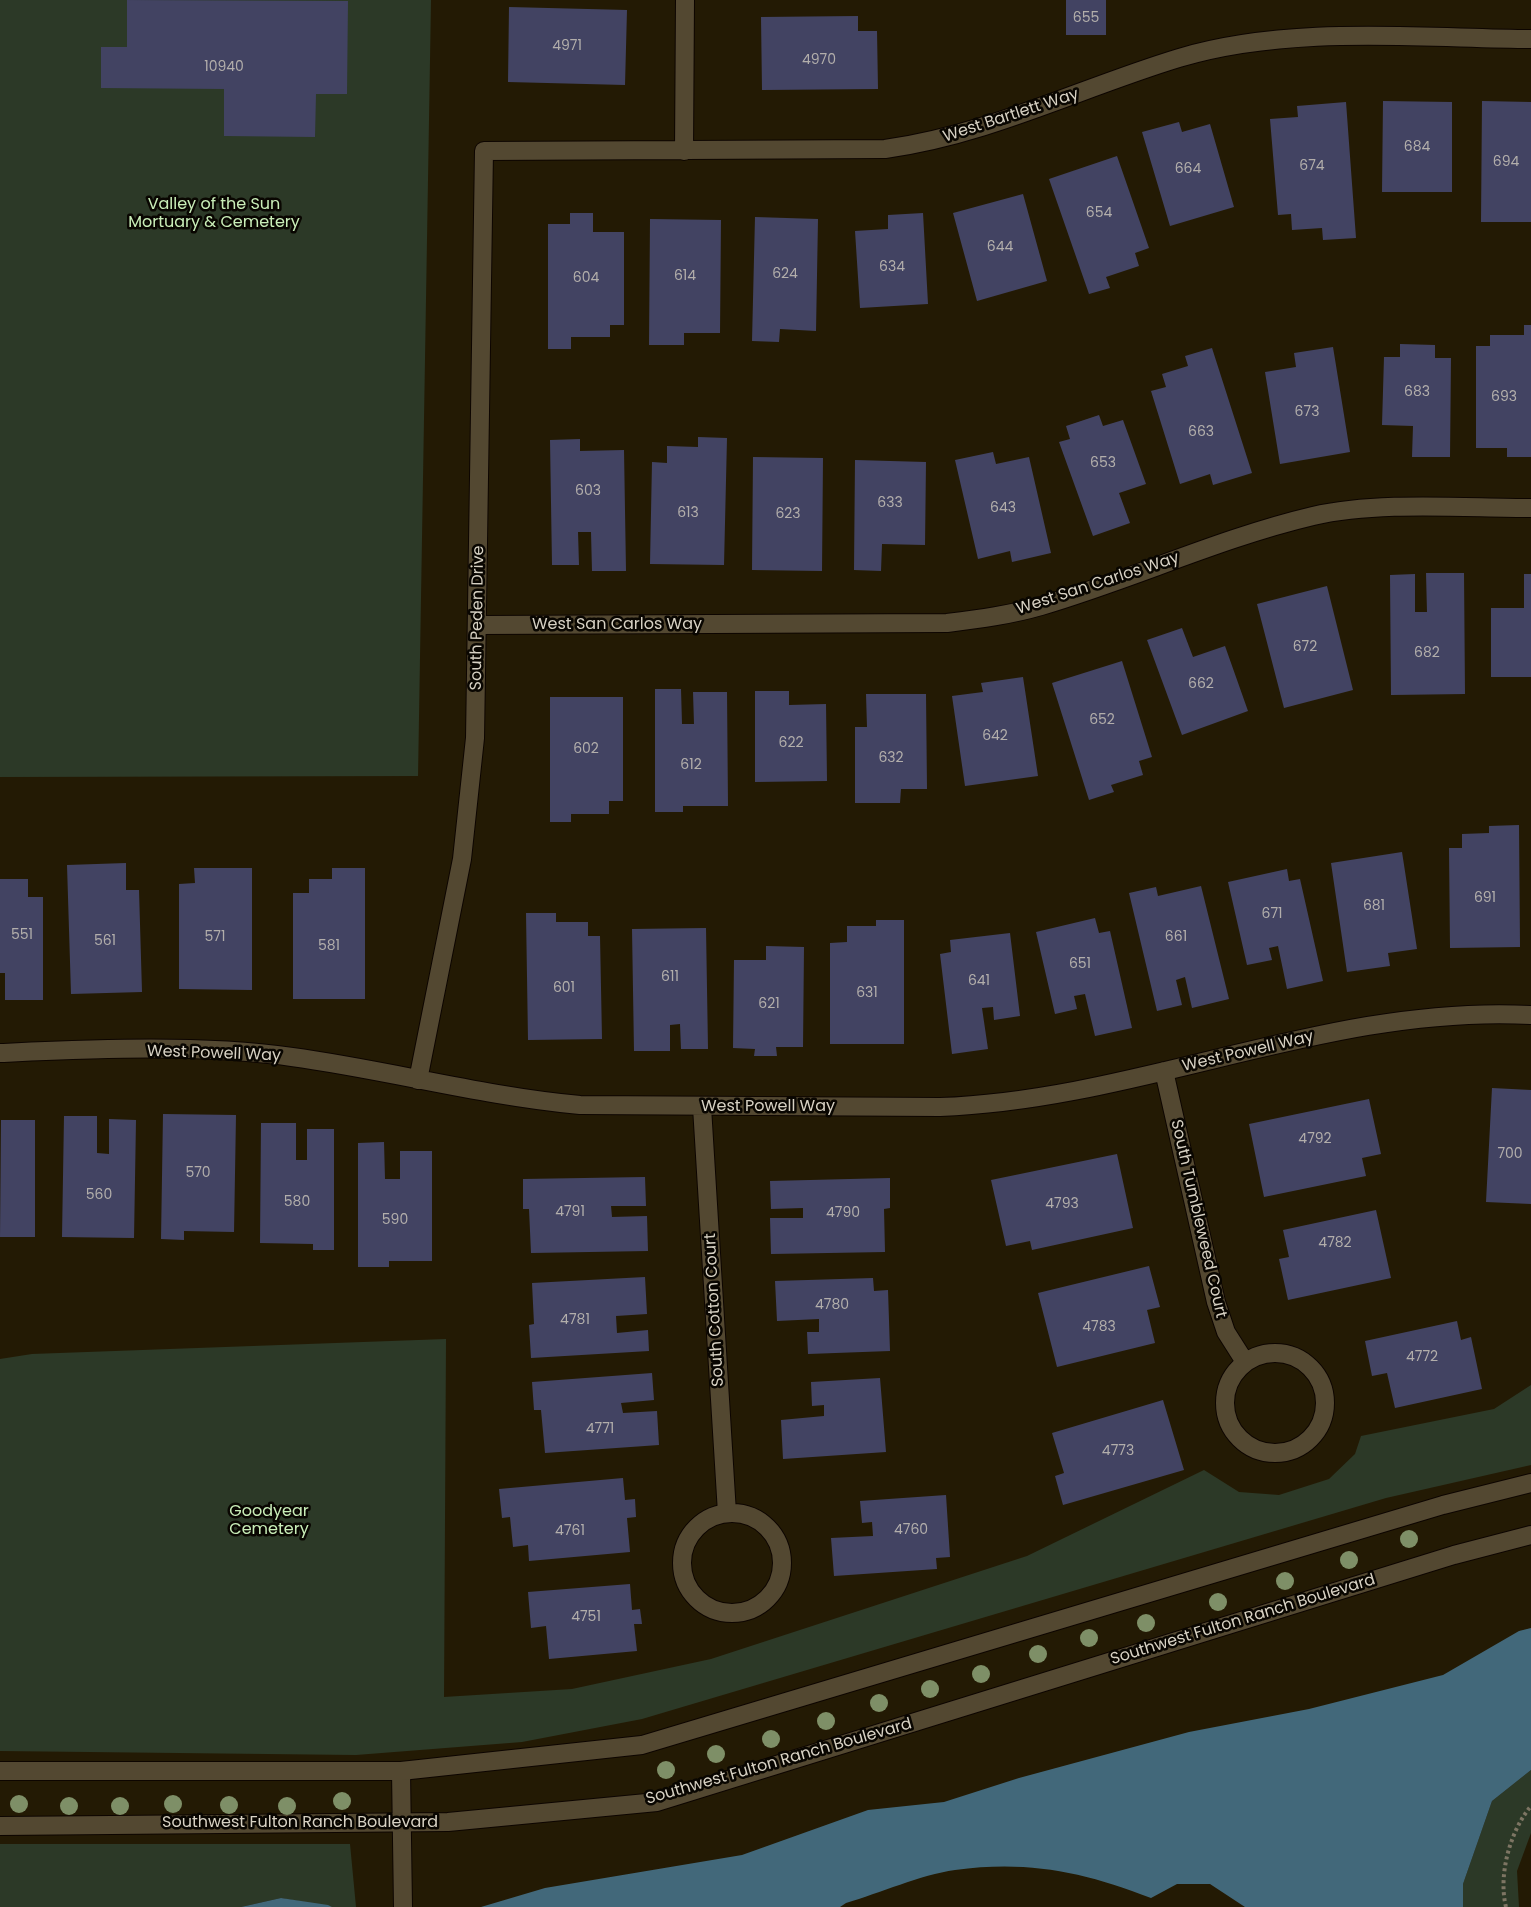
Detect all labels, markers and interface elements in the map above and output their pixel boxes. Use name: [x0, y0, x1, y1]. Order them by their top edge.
house number: 655: [1073, 10, 1099, 26]
house number: 4971: [552, 38, 582, 54]
house number: 4970: [802, 52, 836, 68]
house number: 10940: [204, 59, 244, 75]
street label: West Bartlett Way: [941, 85, 1081, 147]
house number: 684: [1404, 139, 1430, 155]
house number: 694: [1493, 154, 1519, 170]
house number: 674: [1299, 158, 1325, 174]
house number: 664: [1175, 161, 1201, 177]
park label: Valley of the Sun Mortuary & Cemetery: [128, 195, 300, 233]
house number: 654: [1086, 205, 1112, 221]
house number: 644: [987, 239, 1013, 255]
house number: 634: [879, 259, 905, 275]
house number: 624: [772, 266, 798, 282]
house number: 614: [674, 268, 696, 284]
house number: 604: [573, 270, 599, 286]
house number: 683: [1404, 384, 1430, 400]
house number: 693: [1491, 389, 1517, 405]
house number: 673: [1295, 404, 1319, 420]
house number: 663: [1188, 424, 1214, 440]
house number: 653: [1090, 455, 1116, 471]
house number: 603: [575, 483, 601, 499]
house number: 633: [877, 495, 903, 511]
house number: 643: [990, 500, 1016, 516]
house number: 613: [677, 505, 699, 521]
house number: 623: [775, 506, 801, 522]
street label: South Peden Drive: [467, 545, 489, 691]
street label: West San Carlos Way: [1014, 549, 1182, 619]
street label: West San Carlos Way: [532, 615, 702, 635]
house number: 672: [1293, 639, 1317, 655]
house number: 682: [1414, 645, 1440, 661]
house number: 662: [1188, 676, 1214, 692]
house number: 652: [1089, 712, 1115, 728]
house number: 642: [982, 728, 1008, 744]
house number: 622: [779, 735, 803, 751]
house number: 602: [573, 741, 599, 757]
house number: 632: [878, 750, 904, 766]
house number: 612: [680, 757, 702, 773]
house number: 691: [1474, 890, 1496, 906]
house number: 681: [1363, 898, 1385, 914]
house number: 671: [1261, 906, 1283, 922]
house number: 551: [11, 927, 33, 943]
house number: 571: [205, 929, 225, 945]
house number: 661: [1165, 929, 1187, 945]
house number: 561: [94, 933, 116, 949]
house number: 581: [318, 938, 340, 954]
house number: 651: [1069, 956, 1091, 972]
house number: 611: [661, 969, 679, 985]
house number: 641: [968, 973, 990, 989]
house number: 601: [553, 980, 575, 996]
house number: 631: [856, 985, 878, 1001]
house number: 621: [758, 996, 780, 1012]
street label: West Powell Way: [1181, 1028, 1315, 1076]
street label: West Powell Way: [147, 1042, 281, 1066]
street label: West Powell Way: [701, 1097, 835, 1117]
street label: South Tumbleweed Court: [1166, 1118, 1230, 1320]
house number: 4792: [1298, 1131, 1332, 1147]
house number: 700: [1497, 1146, 1523, 1162]
house number: 570: [185, 1165, 211, 1181]
house number: 560: [86, 1187, 112, 1203]
house number: 580: [284, 1194, 310, 1210]
house number: 4793: [1045, 1196, 1079, 1212]
house number: 4791: [555, 1204, 585, 1220]
house number: 4790: [826, 1205, 860, 1221]
house number: 590: [382, 1212, 408, 1228]
street label: South Cotton Court: [701, 1233, 729, 1387]
house number: 4782: [1318, 1235, 1352, 1251]
house number: 4780: [815, 1297, 849, 1313]
house number: 4781: [560, 1312, 590, 1328]
house number: 4783: [1082, 1319, 1116, 1335]
house number: 4772: [1406, 1349, 1438, 1365]
house number: 4771: [586, 1421, 614, 1437]
house number: 4773: [1102, 1443, 1134, 1459]
park label: Goodyear Cemetery: [229, 1502, 309, 1540]
house number: 4760: [894, 1522, 928, 1538]
house number: 4761: [555, 1523, 585, 1539]
street label: Southwest Fulton Ranch Boulevard: [1108, 1570, 1378, 1670]
house number: 4751: [571, 1609, 601, 1625]
street label: Southwest Fulton Ranch Boulevard: [644, 1715, 914, 1809]
street label: Southwest Fulton Ranch Boulevard: [162, 1813, 438, 1833]

